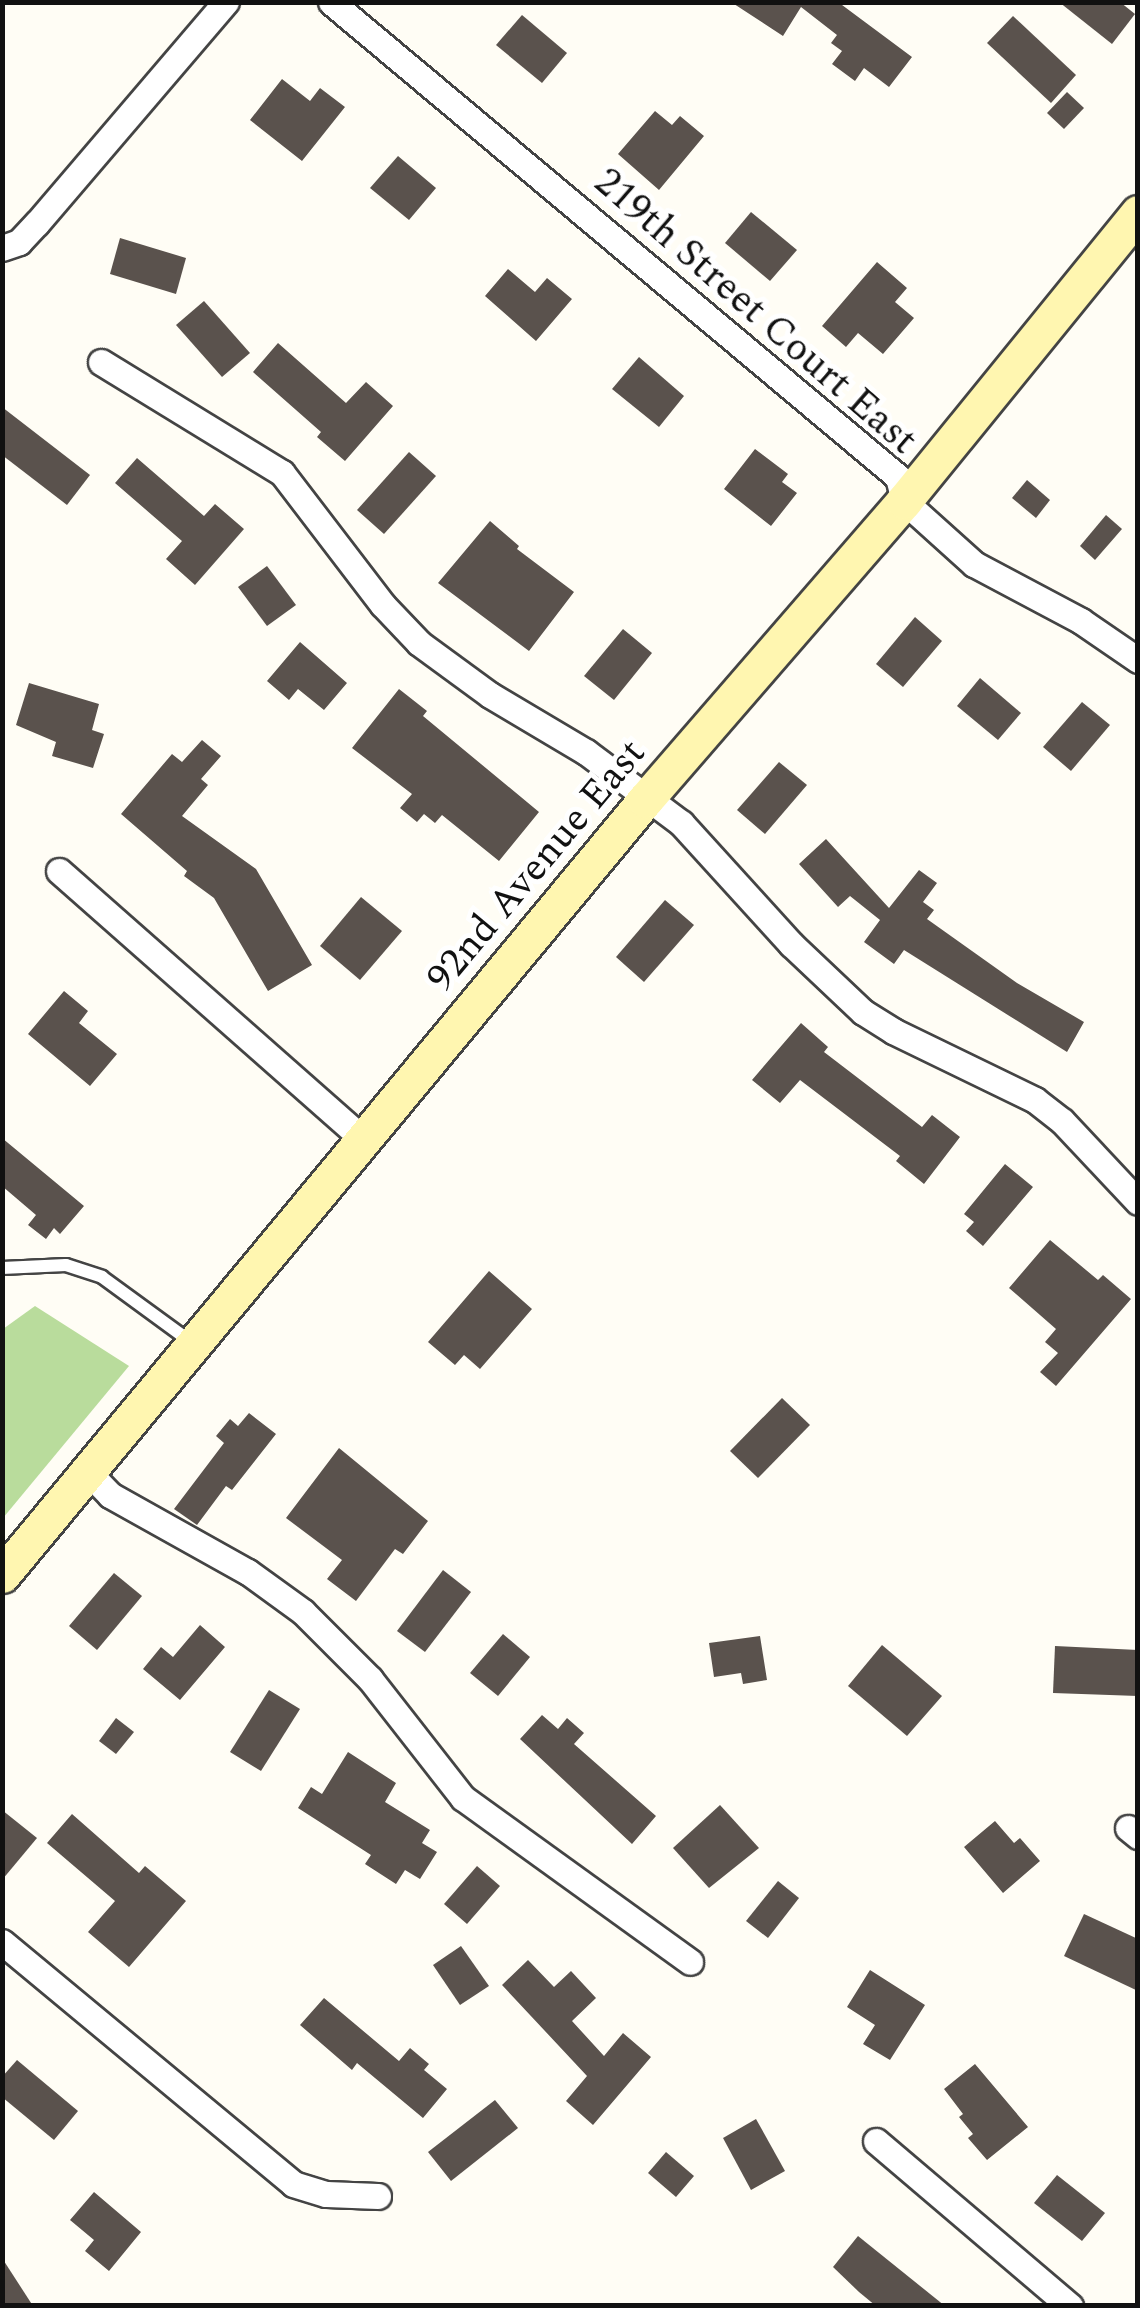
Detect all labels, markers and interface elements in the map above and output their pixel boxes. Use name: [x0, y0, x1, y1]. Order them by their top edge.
street label: 219th Street Court East: [584, 159, 926, 465]
street label: 92nd Avenue East: [418, 730, 656, 1002]

